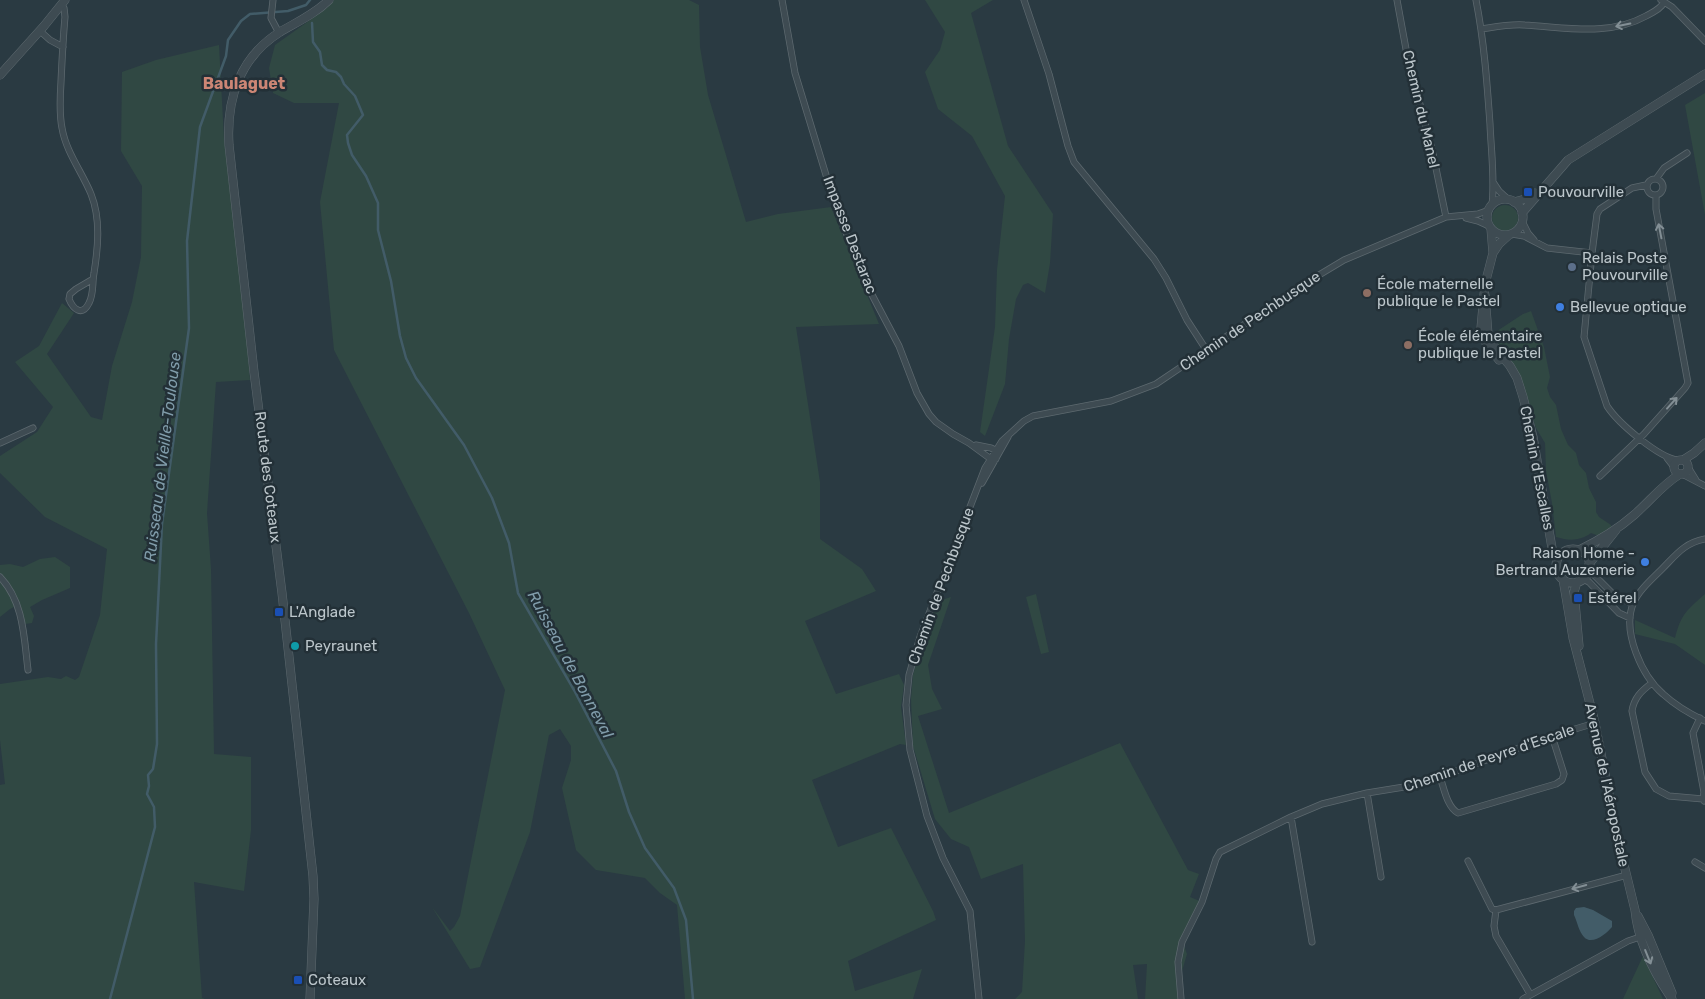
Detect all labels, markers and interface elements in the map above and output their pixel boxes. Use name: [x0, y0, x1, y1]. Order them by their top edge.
one-way arrow: [1615, 20, 1631, 30]
street label: Chemin du Manel: [1399, 48, 1443, 170]
district label: Baulaguet: [203, 74, 286, 93]
street label: Impasse Destarac: [819, 174, 881, 296]
place label: Pouvourville: [1538, 183, 1624, 201]
marker: Pouvourville: [1522, 186, 1534, 198]
one-way arrow: [1655, 223, 1665, 239]
place label: Relais Poste Pouvourville: [1582, 249, 1668, 284]
marker: Relais Poste Pouvourville: [1566, 261, 1578, 273]
street label: Chemin de Pechbusque: [1176, 267, 1324, 375]
place label: École maternelle publique le Pastel: [1377, 275, 1500, 310]
marker: École maternelle publique le Pastel: [1361, 287, 1373, 299]
place label: Bellevue optique: [1570, 298, 1687, 316]
marker: Bellevue optique: [1554, 301, 1566, 313]
place label: École élémentaire publique le Pastel: [1418, 327, 1543, 362]
marker: École élémentaire publique le Pastel: [1402, 339, 1414, 351]
water label: Ruisseau de Vieille-Toulouse: [140, 351, 185, 563]
one-way arrow: [1666, 396, 1678, 409]
street label: Chemin d'Escalles: [1516, 404, 1558, 532]
street label: Route des Coteaux: [251, 410, 285, 544]
street label: Chemin de Pechbusque: [904, 505, 978, 667]
place label: Raison Home - Bertrand Auzemerie: [1495, 544, 1635, 579]
marker: Raison Home - Bertrand Auzemerie: [1639, 556, 1651, 568]
water label: Ruisseau de Bonneval: [524, 587, 618, 742]
place label: Estérel: [1588, 589, 1637, 607]
marker: Estérel: [1572, 592, 1584, 604]
place label: L'Anglade: [289, 603, 355, 621]
marker: L'Anglade: [273, 606, 285, 618]
place label: Peyraunet: [305, 637, 377, 655]
marker: Peyraunet: [289, 640, 301, 652]
street label: Avenue de l'Aéropostale: [1581, 701, 1633, 869]
street label: Chemin de Peyre d'Escale: [1401, 720, 1577, 796]
one-way arrow: [1572, 883, 1588, 893]
one-way arrow: [1644, 949, 1654, 964]
place label: Coteaux: [308, 971, 366, 989]
marker: Coteaux: [292, 974, 304, 986]

